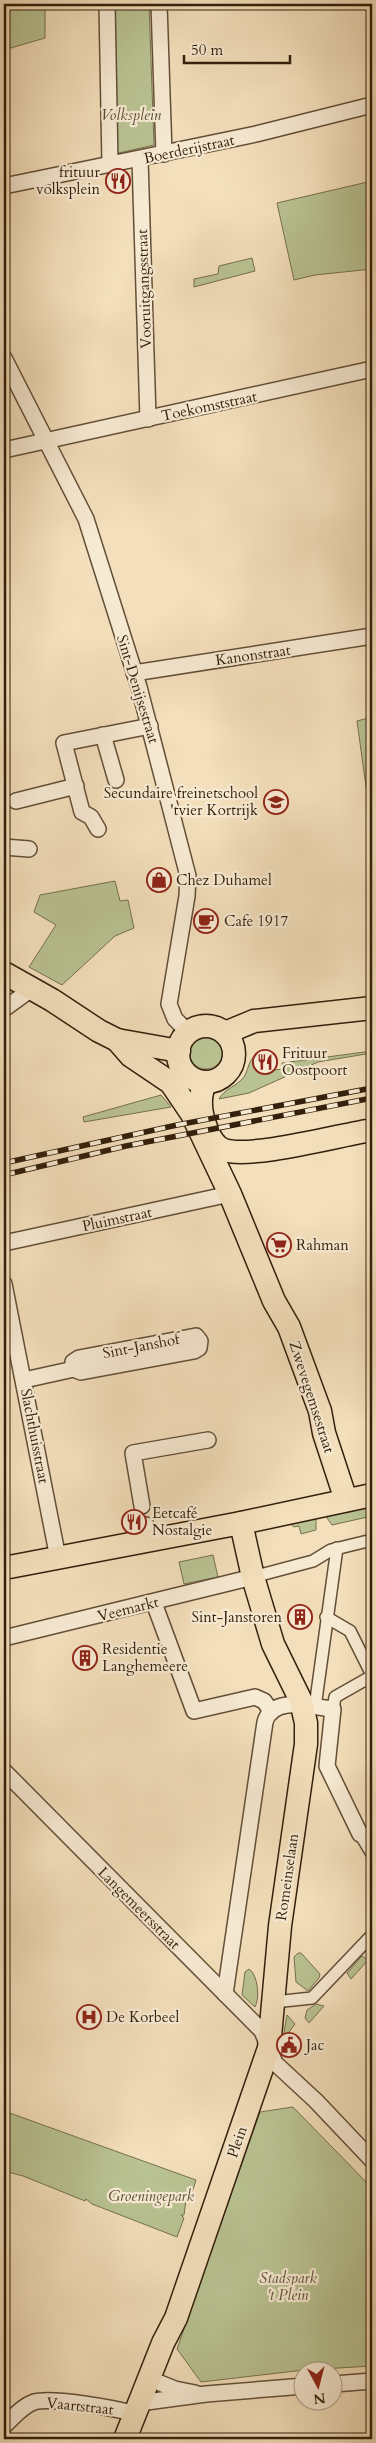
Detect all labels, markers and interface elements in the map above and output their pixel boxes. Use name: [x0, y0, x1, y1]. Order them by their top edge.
scale bar: [184, 32, 290, 64]
text: 50 m: [191, 40, 223, 60]
park label: Volksplein: [101, 105, 162, 125]
street label: Boerderijstraat: [142, 130, 236, 168]
place label: frituur volksplein: [36, 162, 101, 199]
restaurant icon: frituur volksplein: [105, 168, 131, 194]
street label: Vooruitgangsstraat: [132, 229, 156, 349]
street label: Toekomststraat: [159, 386, 259, 426]
street label: Sint-Denijsestraat: [112, 632, 164, 746]
street label: Kanonstraat: [214, 640, 292, 670]
place label: Secundaire freinetschool 'tvier Kortrijk: [104, 783, 258, 820]
school or university icon: Secundaire freinetschool 'tvier Kortrijk: [263, 789, 289, 815]
shop icon: Chez Duhamel: [146, 867, 172, 893]
place label: Chez Duhamel: [176, 870, 272, 890]
cafe icon: Cafe 1917: [193, 908, 219, 934]
place label: Cafe 1917: [224, 911, 288, 931]
place label: Frituur Oostpoort: [282, 1043, 347, 1080]
restaurant icon: Frituur Oostpoort: [252, 1049, 278, 1075]
street label: Pluimstraat: [80, 1202, 154, 1236]
supermarket icon: Rahman: [266, 1232, 292, 1258]
place label: Rahman: [296, 1235, 349, 1255]
street label: Sint-Janshof: [101, 1328, 183, 1363]
street label: Zwevegemsestraat: [284, 1338, 340, 1456]
street label: Slachthuisstraat: [16, 1387, 54, 1485]
place label: Eetcafé Nostalgie: [152, 1503, 213, 1540]
restaurant icon: Eetcafé Nostalgie: [121, 1509, 147, 1535]
street label: Veemarkt: [95, 1592, 161, 1626]
building icon: Sint-Janstoren: [287, 1604, 313, 1630]
place label: Sint-Janstoren: [192, 1607, 282, 1627]
place label: Residentie Langhemeere: [102, 1639, 188, 1676]
building icon: Residentie Langhemeere: [72, 1645, 98, 1671]
street label: Romeinselaan: [271, 1832, 303, 1922]
street label: Langemeersstraat: [93, 1862, 185, 1954]
hospital icon: De Korbeel: [76, 2004, 102, 2030]
place label: De Korbeel: [106, 2007, 179, 2027]
public building icon: Jac: [276, 2032, 302, 2058]
place label: Jac: [304, 2035, 325, 2055]
street label: Plein: [222, 2123, 252, 2161]
park label: Groeningepark: [108, 2186, 194, 2206]
park label: Stadspark 't Plein: [259, 2268, 317, 2305]
north arrow: [294, 2360, 344, 2410]
text: N: [312, 2388, 327, 2409]
street label: Vaartstraat: [46, 2393, 115, 2419]

